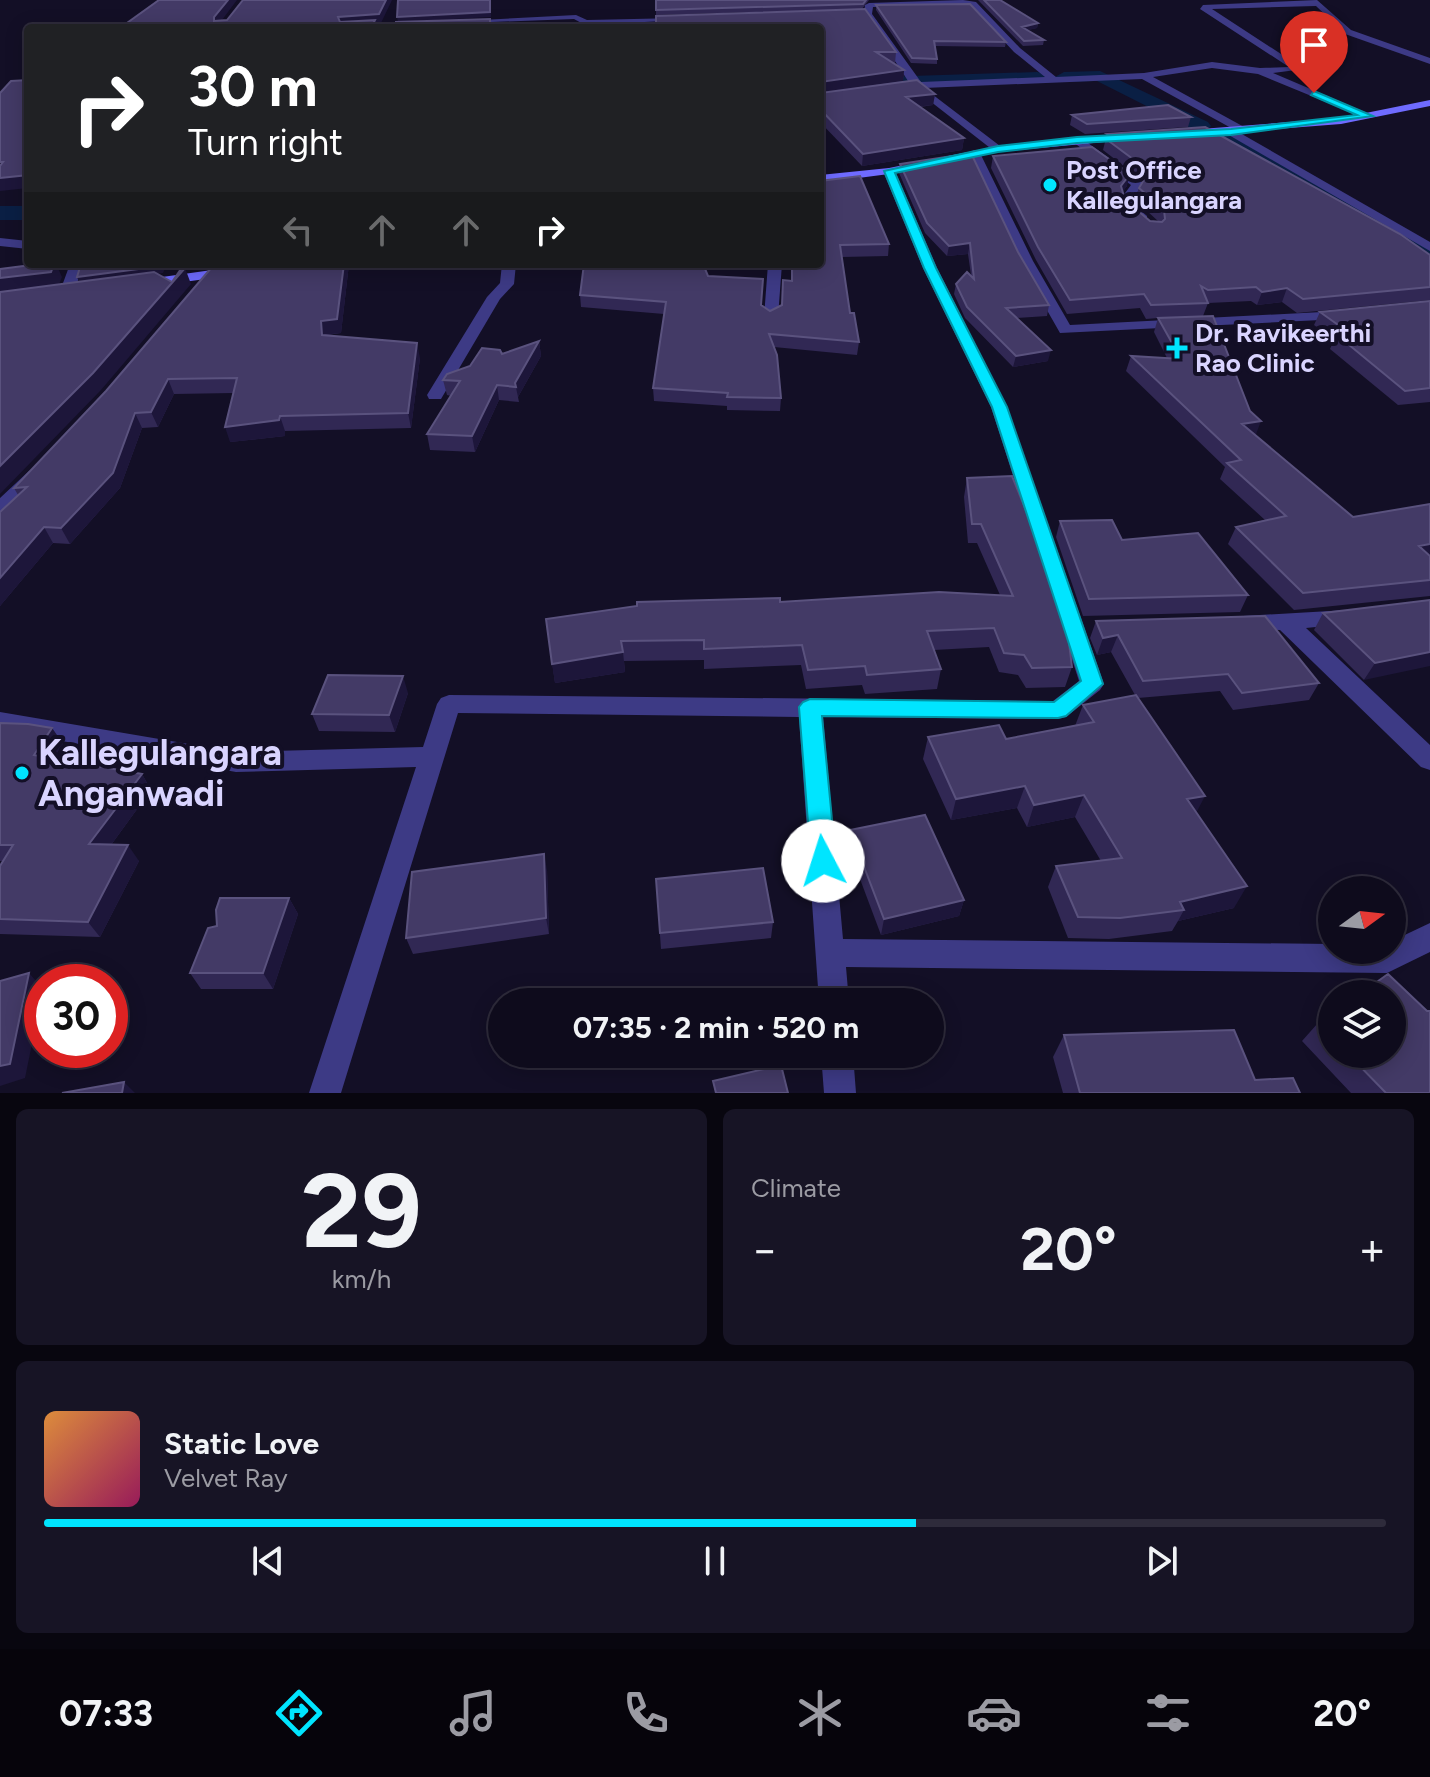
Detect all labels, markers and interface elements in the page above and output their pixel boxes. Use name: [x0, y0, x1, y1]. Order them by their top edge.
pin: [1280, 11, 1348, 93]
icon: arrive: [1292, 23, 1336, 67]
text: 30 m: [188, 53, 318, 120]
icon: right: [56, 56, 160, 160]
text: Turn right: [188, 121, 343, 164]
place label: Post Office Kallegulangara: [1066, 154, 1242, 216]
marker: Post Office Kallegulangara: [1041, 176, 1059, 194]
icon: left: [276, 208, 320, 252]
icon: ahead: [360, 208, 404, 252]
icon: ahead: [444, 208, 488, 252]
icon: right: [528, 208, 572, 252]
place label: Dr. Ravikeerthi Rao Clinic: [1195, 317, 1371, 379]
marker: Dr. Ravikeerthi Rao Clinic: [1166, 337, 1188, 359]
place label: Kallegulangara Anganwadi: [38, 731, 282, 815]
marker: Kallegulangara Anganwadi: [13, 764, 31, 782]
position arrow: [781, 819, 865, 903]
north arrow: [1318, 876, 1406, 964]
map controls: [1318, 876, 1406, 1068]
speed limit sign: 30: [24, 964, 128, 1068]
button: layers: [1318, 980, 1406, 1068]
text: 07:35 · 2 min · 520 m: [573, 1009, 859, 1046]
text: 29: [301, 1148, 422, 1273]
text: Climate: [751, 1172, 841, 1204]
text: 20°: [1020, 1213, 1117, 1285]
text: −: [751, 1223, 778, 1276]
text: +: [1359, 1223, 1386, 1276]
text: km/h: [332, 1263, 391, 1295]
text: Static Love: [164, 1425, 319, 1462]
text: Velvet Ray: [164, 1462, 288, 1494]
icon: previous: [246, 1539, 290, 1583]
icon: pause: [693, 1539, 737, 1583]
icon: next: [1140, 1539, 1184, 1583]
icon: directions: [271, 1685, 327, 1741]
icon: music: [445, 1685, 501, 1741]
icon: phone: [618, 1685, 674, 1741]
icon: climate: [792, 1685, 848, 1741]
icon: car: [966, 1685, 1022, 1741]
icon: filters: [1140, 1685, 1196, 1741]
text: 07:33: [59, 1692, 153, 1735]
text: 20°: [1313, 1692, 1371, 1735]

